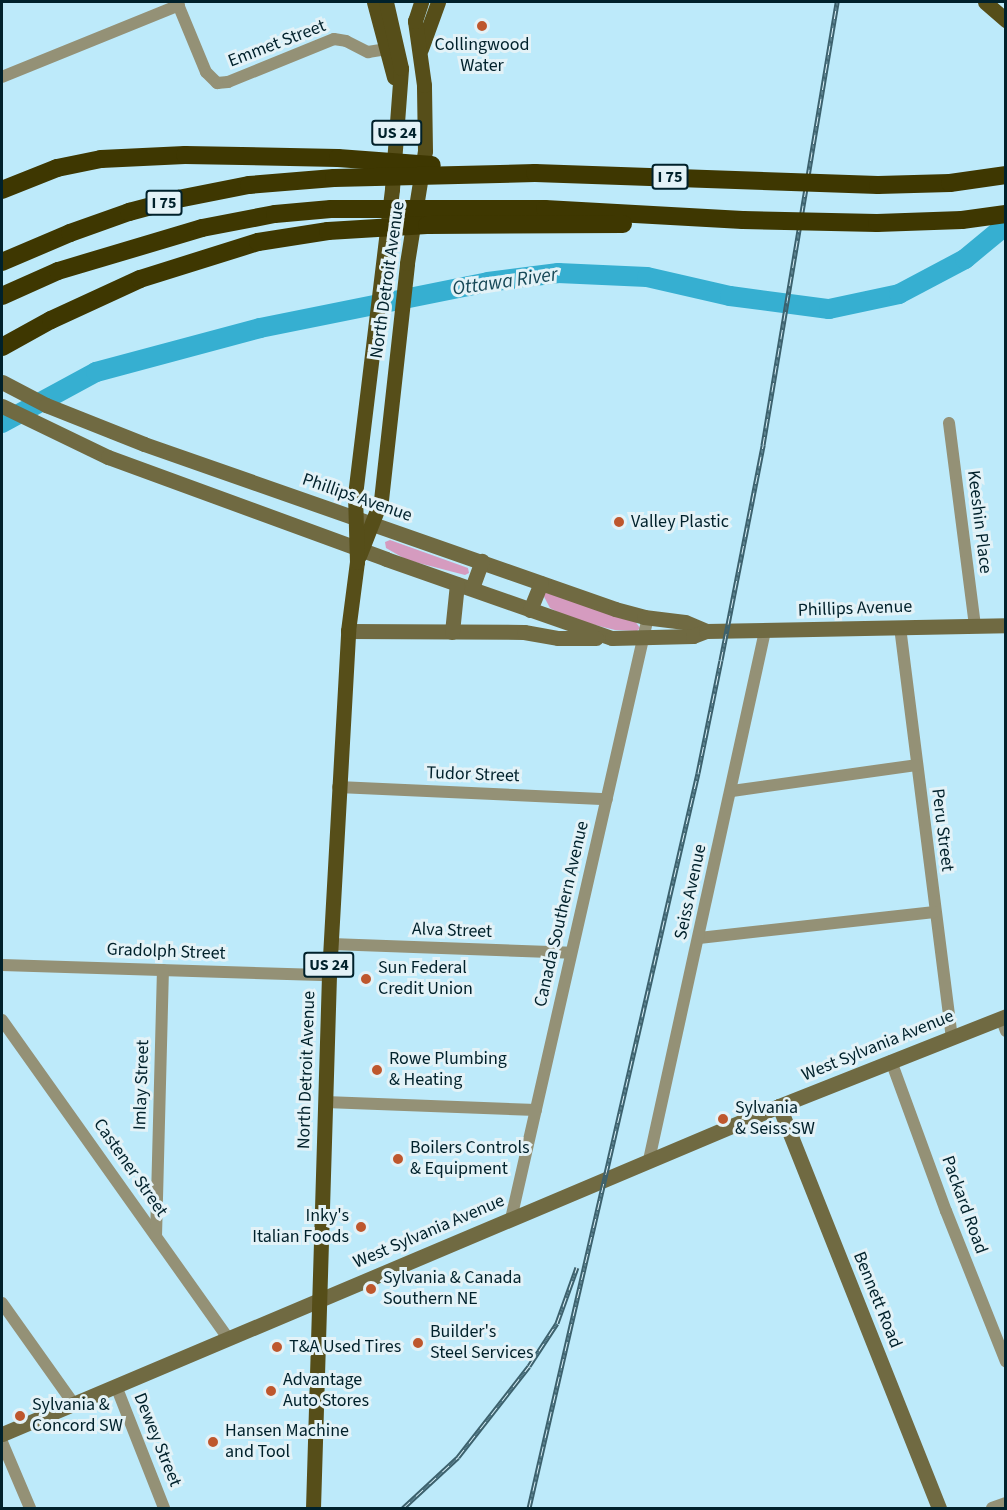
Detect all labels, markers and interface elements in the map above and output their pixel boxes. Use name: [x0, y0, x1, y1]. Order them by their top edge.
street label: Emmet Street: [225, 15, 329, 73]
marker: Collingwood Water: [475, 19, 489, 33]
place label: Collingwood Water: [435, 35, 529, 78]
road number: US 24: [370, 120, 424, 146]
road number: I 75: [650, 164, 690, 190]
road number: I 75: [144, 190, 184, 216]
street label: North Detroit Avenue: [366, 200, 410, 360]
water label: Ottawa River: [451, 263, 559, 301]
street label: Phillips Avenue: [299, 469, 415, 527]
street label: Keeshin Place: [962, 469, 996, 575]
place label: Valley Plastic: [631, 511, 729, 533]
marker: Valley Plastic: [612, 515, 626, 529]
street label: Phillips Avenue: [797, 596, 913, 622]
street label: Tudor Street: [426, 763, 520, 787]
street label: Peru Street: [926, 787, 958, 873]
street label: Canada Southern Avenue: [530, 819, 594, 1009]
street label: Seiss Avenue: [670, 842, 712, 942]
street label: Alva Street: [412, 919, 492, 943]
street label: Gradolph Street: [106, 939, 226, 965]
road number: US 24: [302, 952, 356, 978]
place label: Sun Federal Credit Union: [378, 958, 473, 1000]
marker: Sun Federal Credit Union: [359, 972, 373, 986]
street label: North Detroit Avenue: [293, 990, 321, 1150]
street label: West Sylvania Avenue: [799, 1006, 957, 1086]
street label: Imlay Street: [130, 1039, 154, 1131]
place label: Rowe Plumbing & Heating: [389, 1049, 507, 1092]
marker: Rowe Plumbing & Heating: [370, 1063, 384, 1077]
place label: Sylvania & Seiss SW: [735, 1098, 815, 1140]
marker: Sylvania & Seiss SW: [716, 1112, 730, 1126]
street label: Castener Street: [88, 1115, 172, 1221]
place label: Boilers Controls & Equipment: [410, 1138, 530, 1180]
marker: Boilers Controls & Equipment: [391, 1152, 405, 1166]
street label: Packard Road: [936, 1153, 992, 1257]
street label: West Sylvania Avenue: [350, 1190, 508, 1274]
place label: Inky's Italian Foods: [252, 1206, 349, 1248]
marker: Inky's Italian Foods: [354, 1220, 368, 1234]
street label: Bennett Road: [848, 1249, 906, 1351]
place label: Sylvania & Canada Southern NE: [383, 1268, 522, 1310]
marker: Sylvania & Canada Southern NE: [364, 1282, 378, 1296]
place label: Builder's Steel Services: [430, 1322, 533, 1364]
place label: T&A Used Tires: [289, 1336, 401, 1358]
marker: Builder's Steel Services: [411, 1336, 425, 1350]
marker: T&A Used Tires: [270, 1340, 284, 1354]
place label: Advantage Auto Stores: [283, 1370, 369, 1412]
marker: Advantage Auto Stores: [264, 1384, 278, 1398]
street label: Dewey Street: [128, 1390, 186, 1490]
place label: Sylvania & Concord SW: [32, 1395, 123, 1438]
marker: Sylvania & Concord SW: [13, 1409, 27, 1423]
place label: Hansen Machine and Tool: [225, 1421, 349, 1464]
marker: Hansen Machine and Tool: [206, 1435, 220, 1449]

